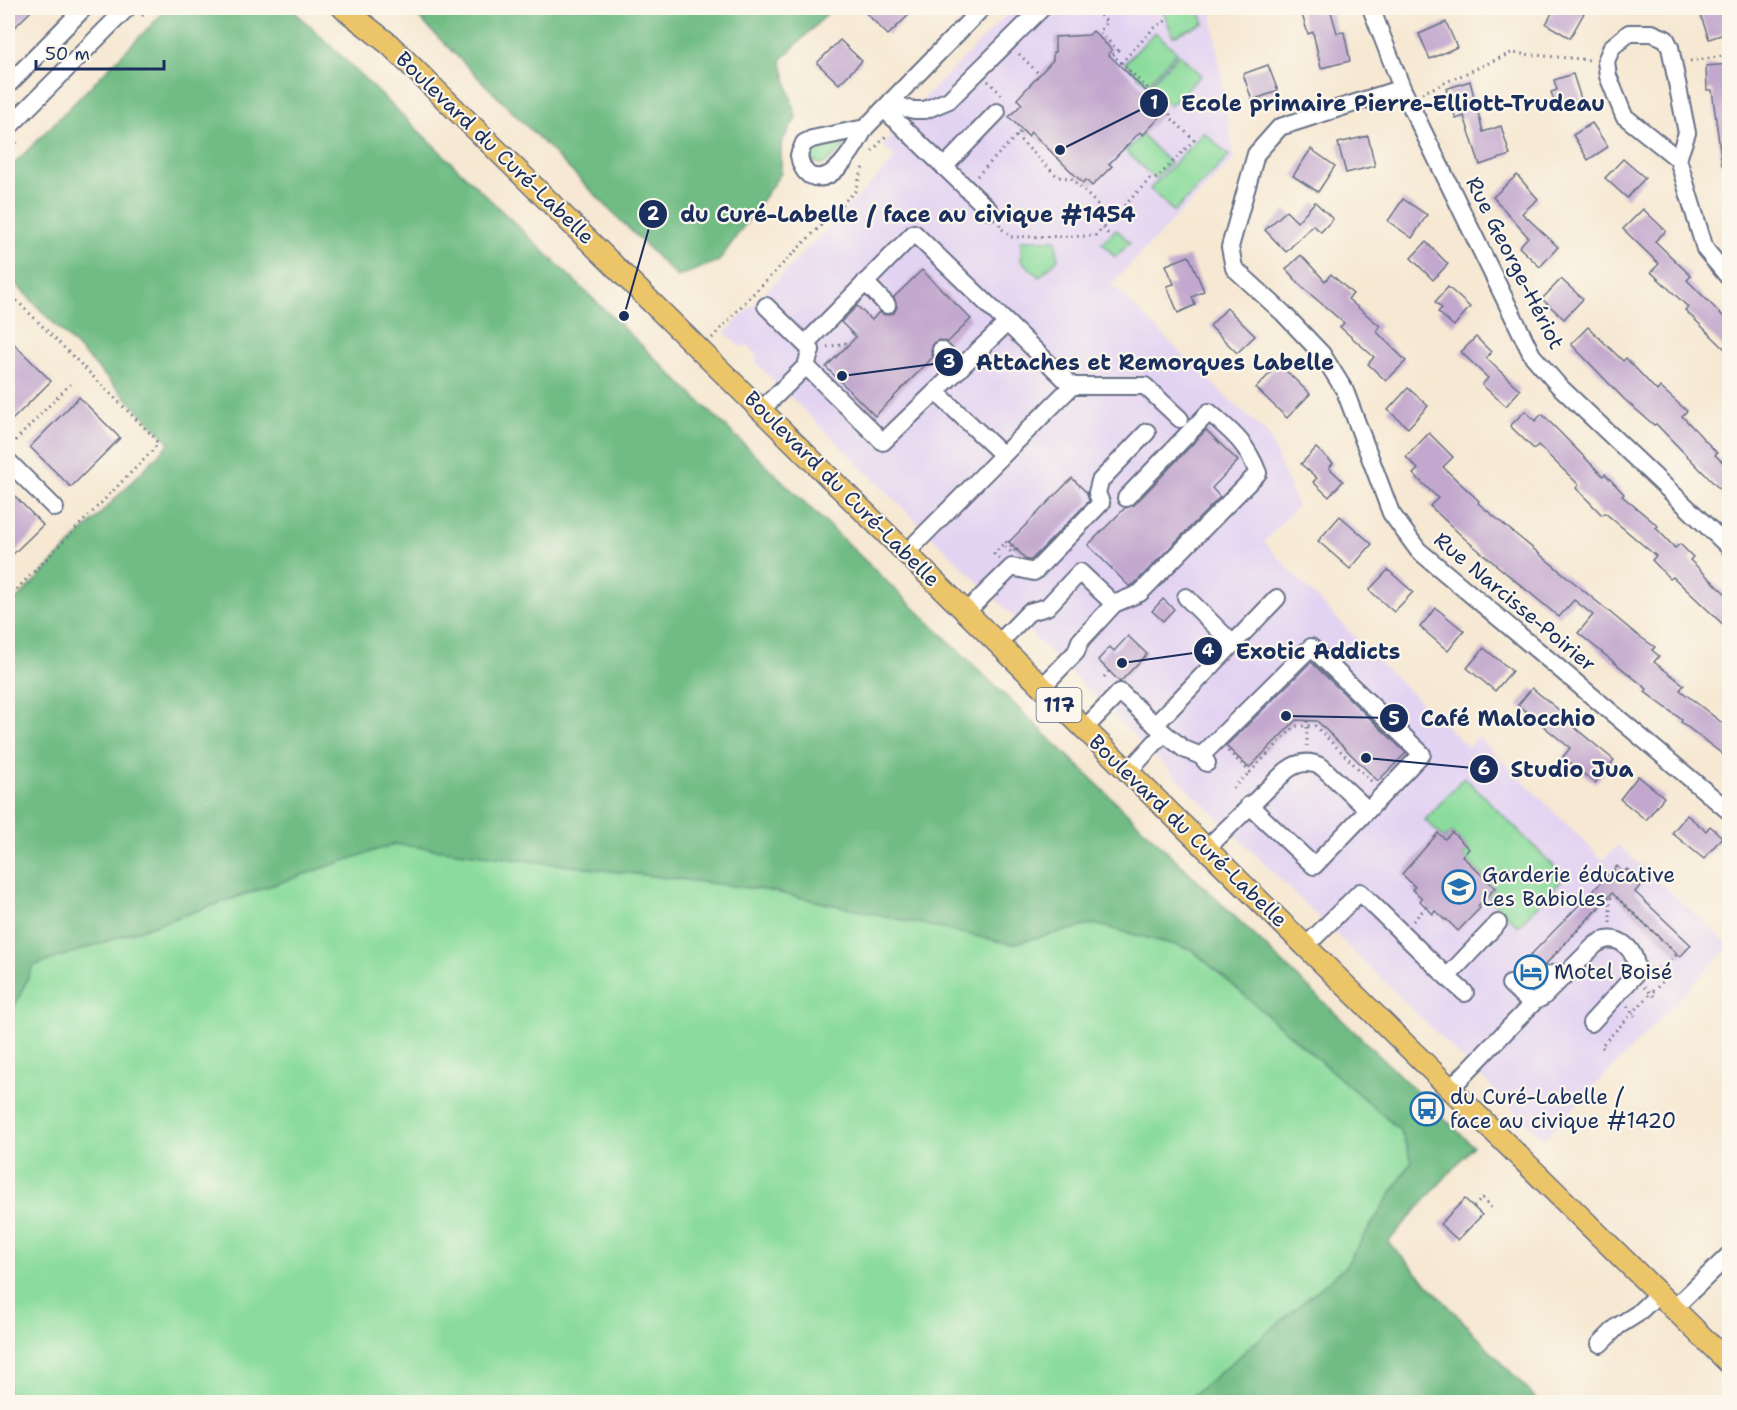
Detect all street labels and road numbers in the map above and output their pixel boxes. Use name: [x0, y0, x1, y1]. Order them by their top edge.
street label: Boulevard du Curé-Labelle: [390, 45, 600, 251]
street label: Rue George-Hériot: [1459, 172, 1571, 354]
street label: Boulevard du Curé-Labelle: [738, 385, 946, 593]
street label: Rue Narcisse-Poirier: [1428, 526, 1602, 678]
road number: 117: [1036, 688, 1082, 722]
street label: Boulevard du Curé-Labelle: [1083, 728, 1293, 934]

